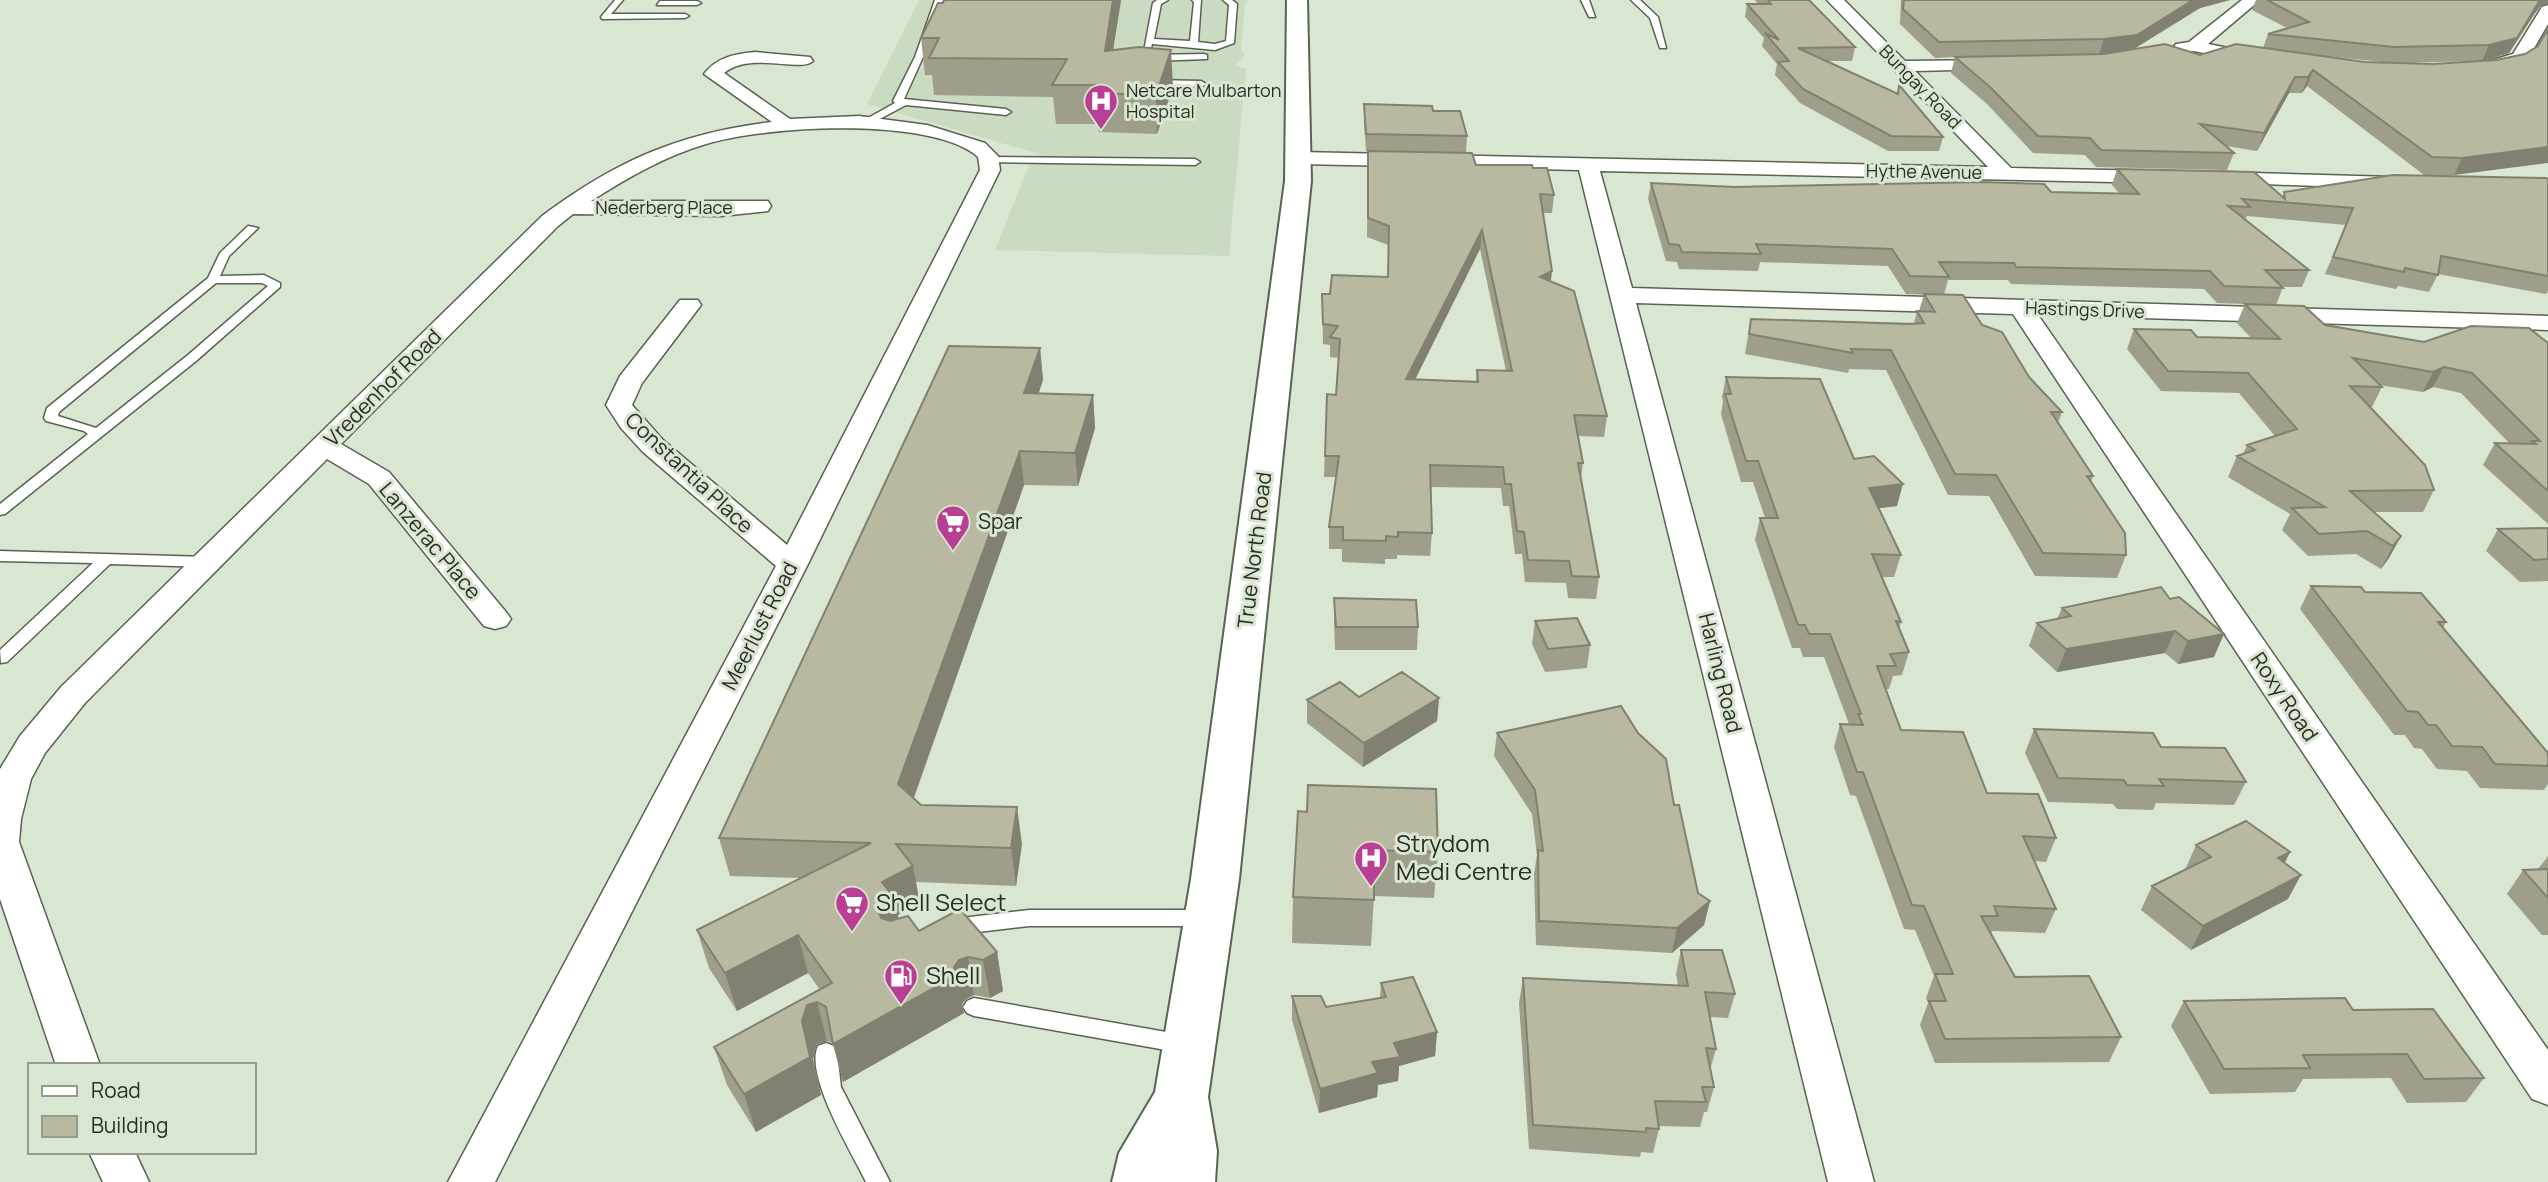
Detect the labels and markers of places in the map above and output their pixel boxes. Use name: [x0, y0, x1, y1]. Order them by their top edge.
place label: Netcare Mulbarton Hospital: [1126, 78, 1281, 123]
hospital icon: Netcare Mulbarton Hospital: [1082, 82, 1120, 131]
supermarket icon: Spar: [934, 503, 972, 552]
place label: Spar: [978, 507, 1023, 535]
place label: Strydom Medi Centre: [1396, 826, 1532, 887]
hospital icon: Strydom Medi Centre: [1352, 839, 1390, 888]
supermarket icon: Shell Select: [833, 884, 871, 933]
place label: Shell Select: [876, 885, 1006, 918]
fuel station icon: Shell: [882, 957, 920, 1006]
place label: Shell: [926, 958, 980, 991]

